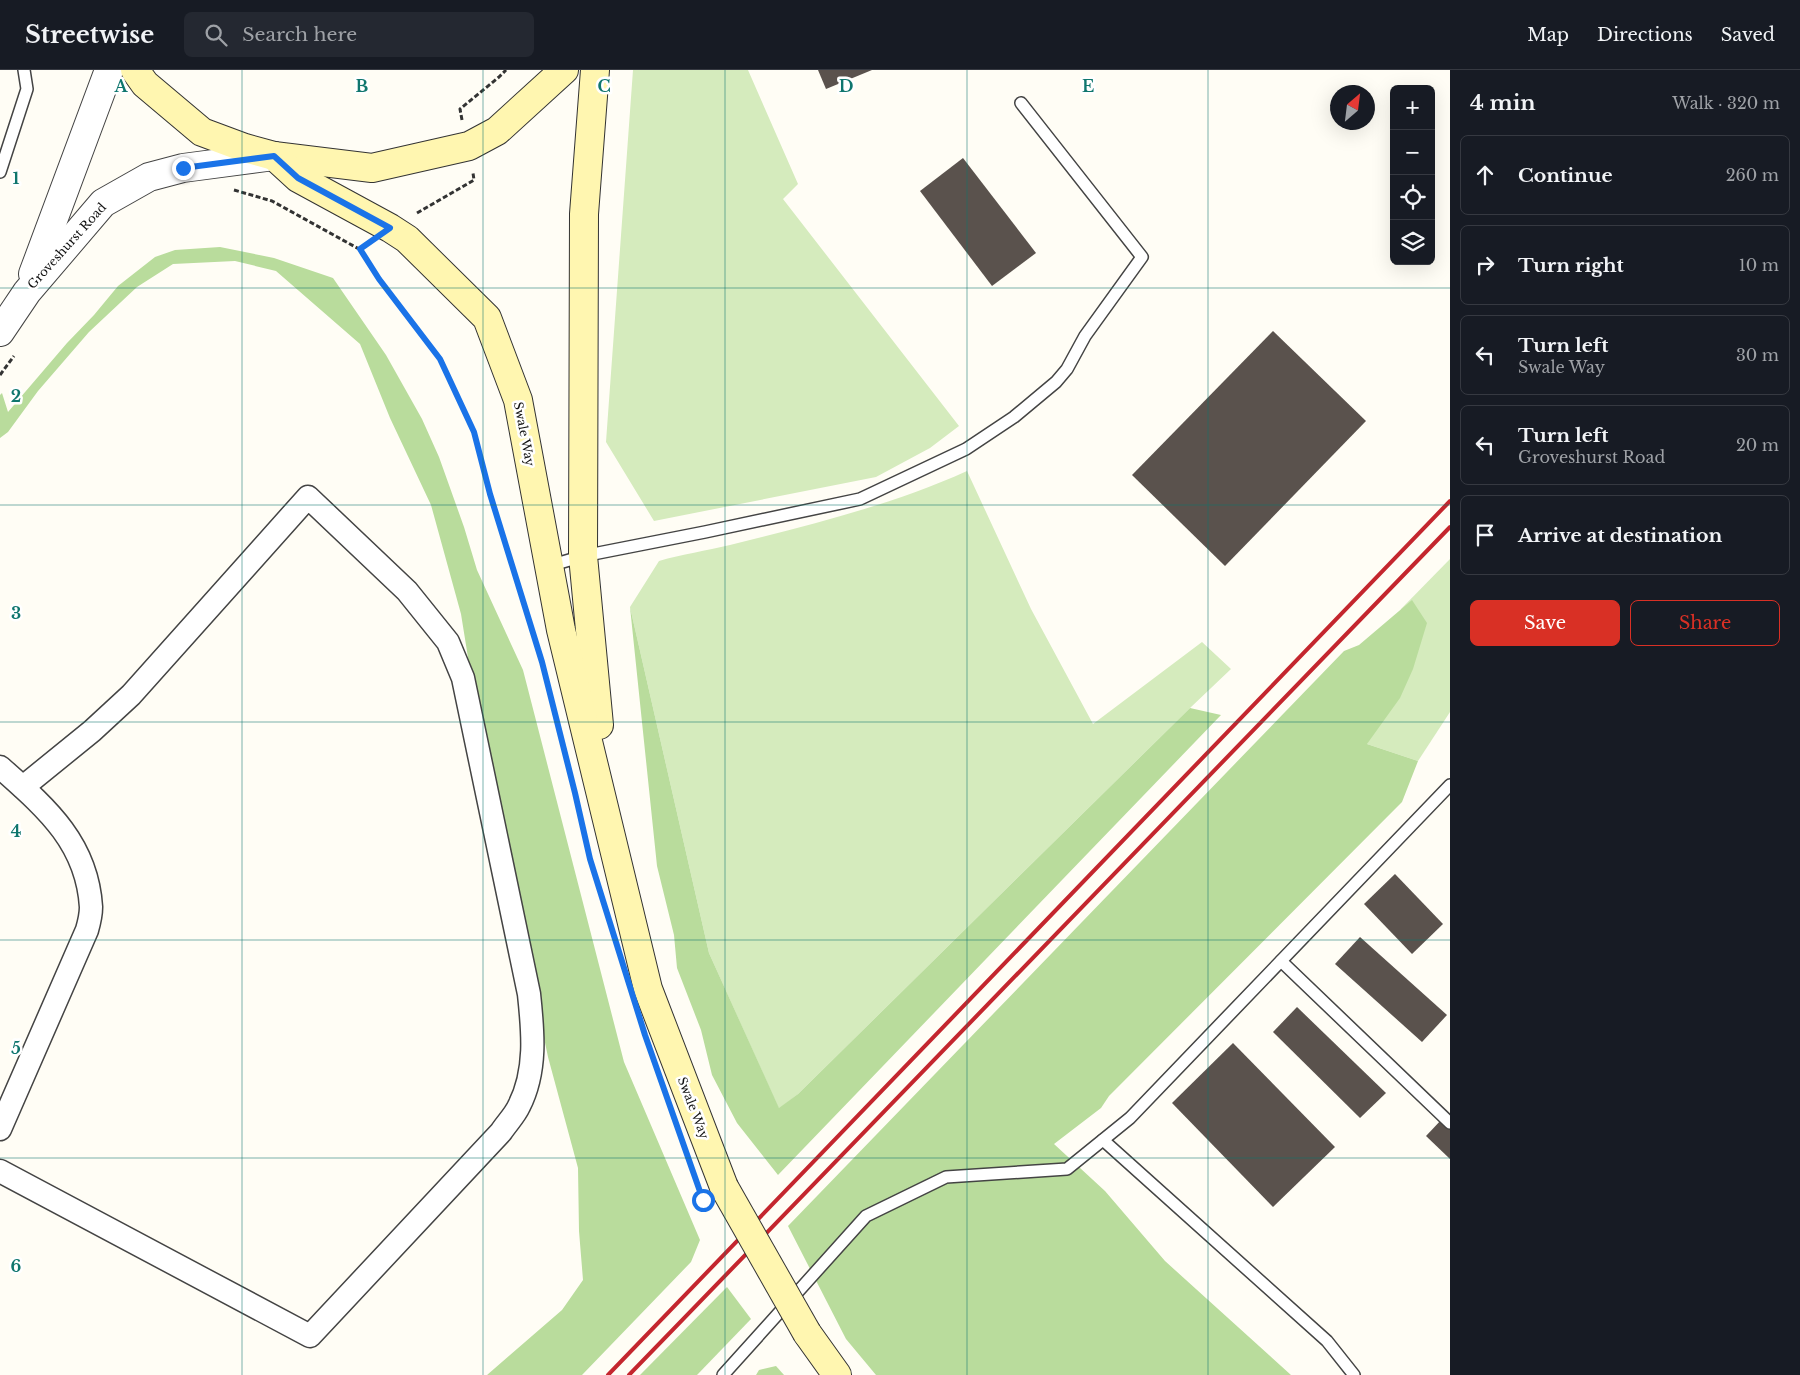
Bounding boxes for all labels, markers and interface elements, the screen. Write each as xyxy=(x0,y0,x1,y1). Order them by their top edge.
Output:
search box xyxy=(184,12,534,57)
text: Streetwise xyxy=(25,20,154,49)
icon: search xyxy=(202,21,230,49)
text: Search here xyxy=(242,23,357,46)
text: Map xyxy=(1527,24,1569,46)
text: Directions xyxy=(1597,24,1693,46)
text: Saved xyxy=(1721,24,1775,46)
text: A xyxy=(114,76,129,96)
text: B xyxy=(356,76,369,96)
text: C xyxy=(597,76,611,96)
text: D xyxy=(839,76,853,96)
text: E xyxy=(1082,76,1094,96)
north arrow xyxy=(1330,85,1375,130)
map controls xyxy=(1390,85,1435,265)
button: + xyxy=(1390,85,1435,130)
text: 4 min xyxy=(1470,90,1536,116)
text: Walk · 320 m xyxy=(1672,93,1780,113)
button: − xyxy=(1390,130,1435,175)
route end xyxy=(172,157,195,180)
icon: ahead xyxy=(1471,161,1499,189)
text: Continue xyxy=(1518,164,1613,187)
text: 260 m xyxy=(1726,165,1779,185)
text: 1 xyxy=(13,168,20,188)
button: locate xyxy=(1390,175,1435,220)
street label: Groveshurst Road xyxy=(24,200,109,292)
button: layers xyxy=(1390,220,1435,265)
icon: right xyxy=(1471,251,1499,279)
text: Turn right xyxy=(1518,254,1624,277)
text: 10 m xyxy=(1739,255,1779,275)
text: Turn left xyxy=(1518,334,1609,357)
icon: left xyxy=(1471,341,1499,369)
text: 30 m xyxy=(1736,345,1779,365)
text: Swale Way xyxy=(1518,357,1605,377)
text: 2 xyxy=(11,386,21,406)
street label: Swale Way xyxy=(511,400,538,468)
text: Turn left xyxy=(1518,424,1609,447)
icon: left xyxy=(1471,431,1499,459)
text: 20 m xyxy=(1736,435,1779,455)
text: Groveshurst Road xyxy=(1518,447,1665,467)
icon: arrive xyxy=(1471,521,1499,549)
text: Arrive at destination xyxy=(1518,524,1722,547)
button: Save xyxy=(1470,600,1620,646)
button: Share xyxy=(1630,600,1780,646)
text: 3 xyxy=(11,603,21,623)
text: 4 xyxy=(11,821,21,841)
text: 5 xyxy=(11,1038,21,1058)
street label: Swale Way xyxy=(675,1075,712,1141)
route start xyxy=(692,1189,715,1212)
text: 6 xyxy=(11,1256,22,1276)

